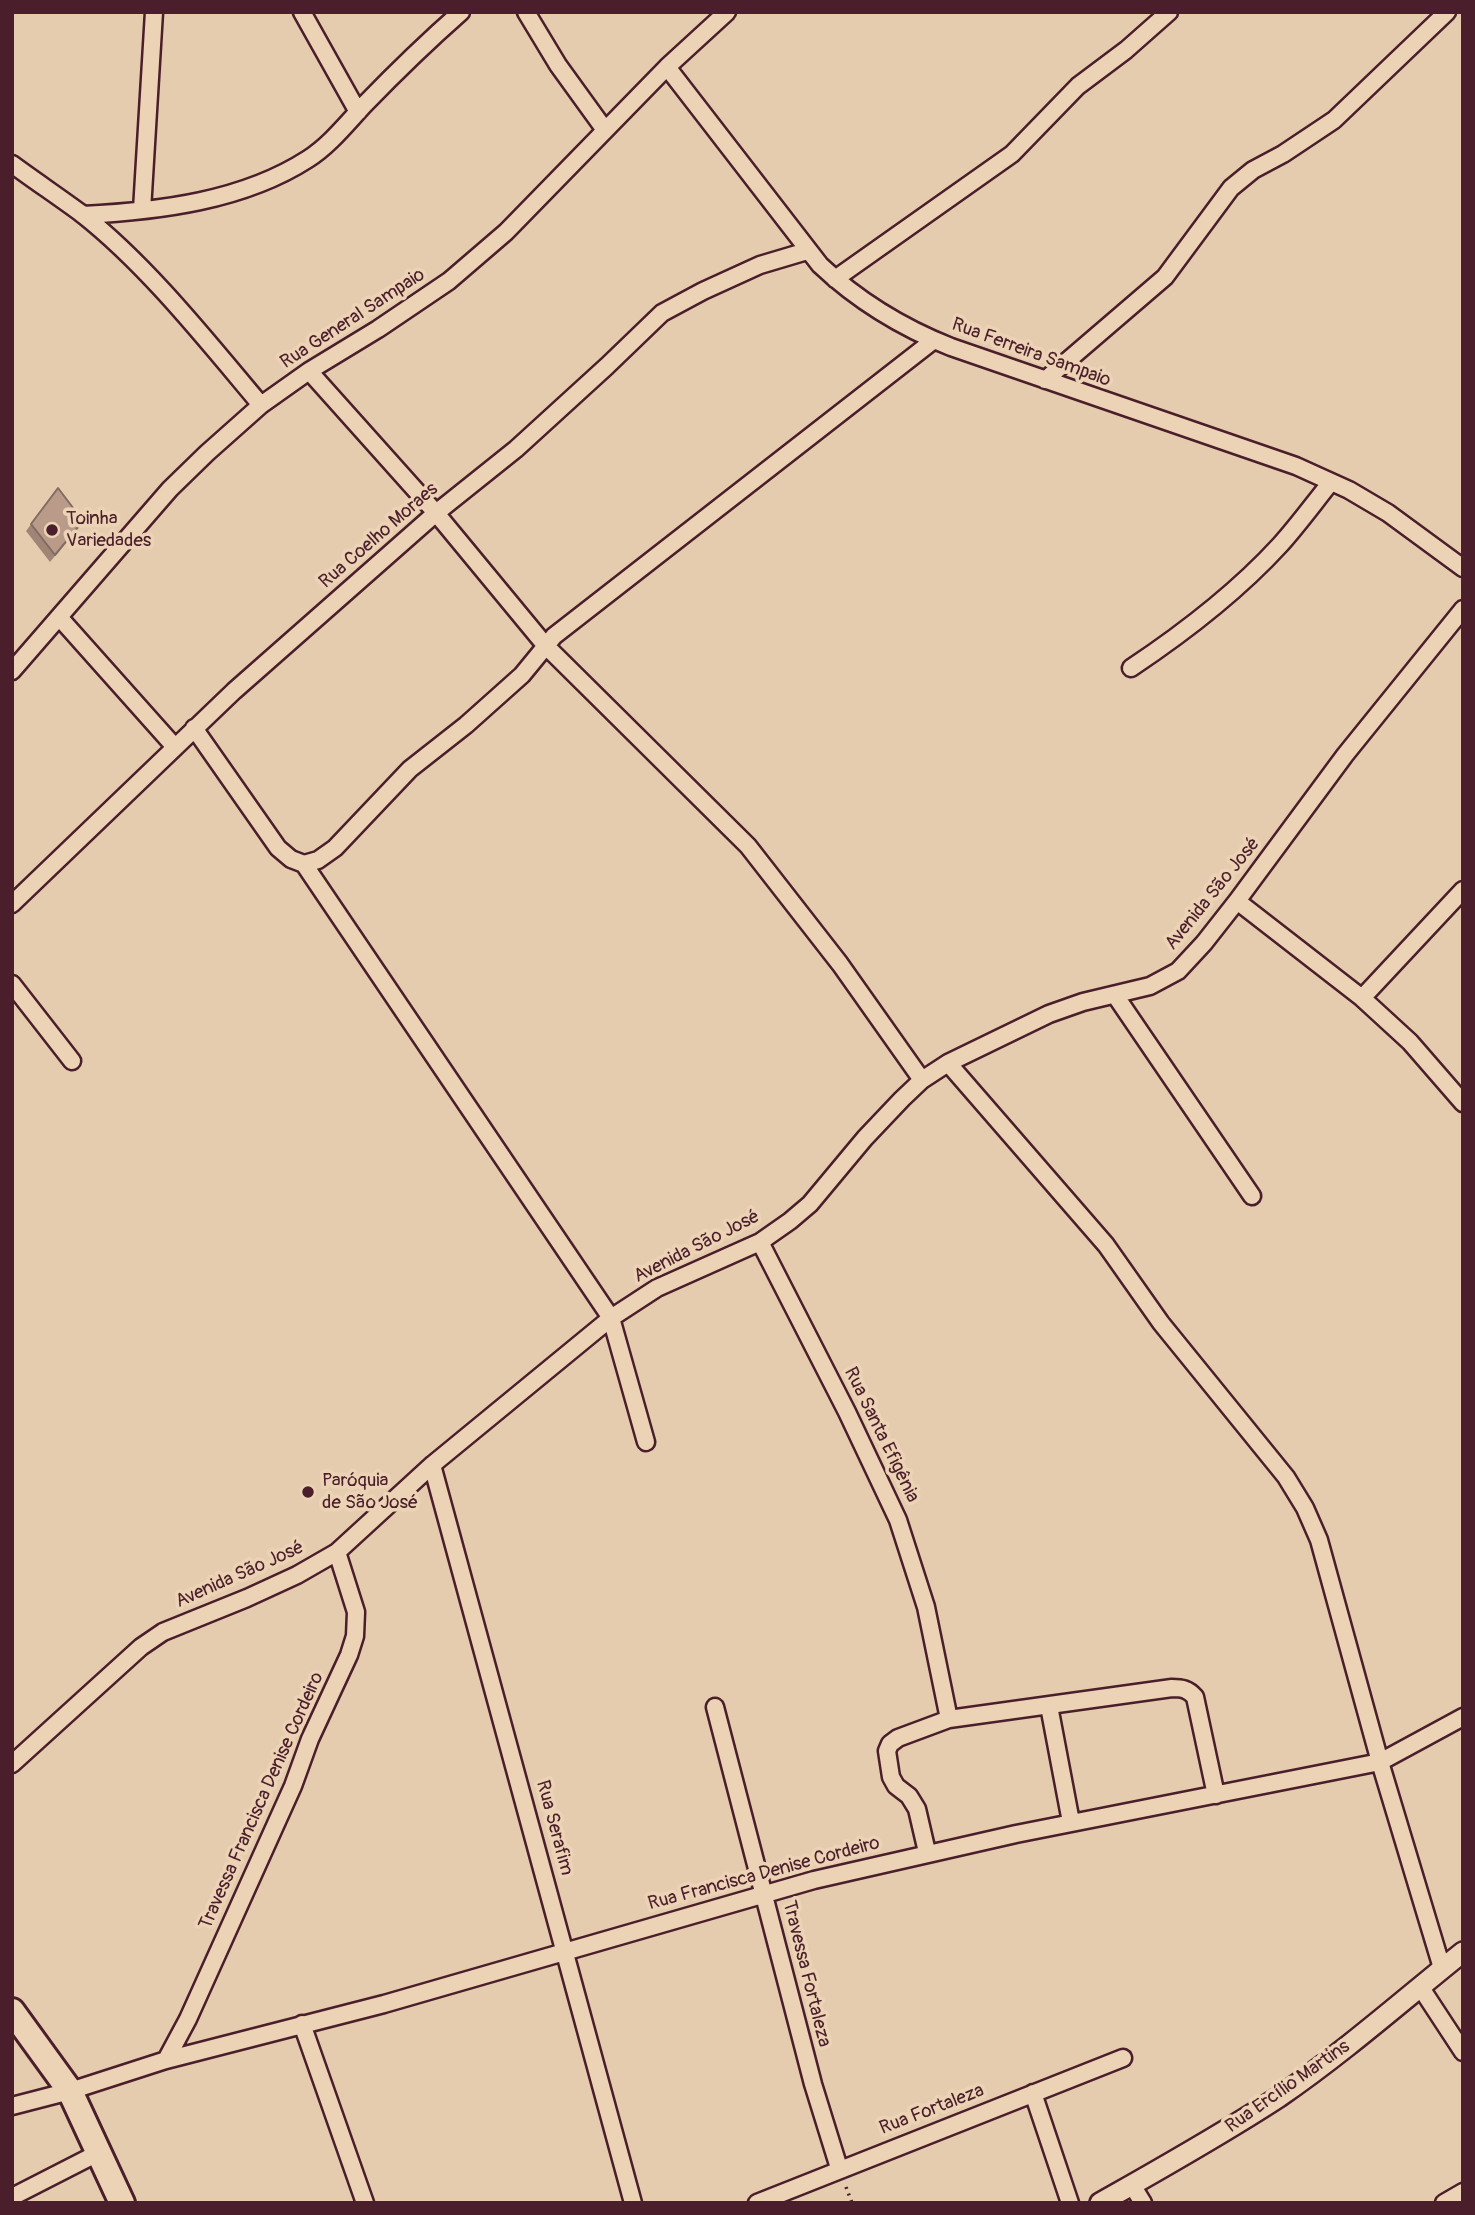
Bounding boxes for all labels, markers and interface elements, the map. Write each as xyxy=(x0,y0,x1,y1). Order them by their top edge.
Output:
street label: Rua General Sampaio xyxy=(276,264,430,374)
street label: Rua Ferreira Sampaio xyxy=(948,314,1114,392)
street label: Rua Coelho Moraes xyxy=(315,478,443,594)
place label: Toinha Variedades xyxy=(66,508,151,552)
marker: Toinha Variedades xyxy=(44,522,60,538)
street label: Avenida São José xyxy=(1161,833,1265,955)
street label: Avenida São José xyxy=(630,1205,764,1289)
street label: Rua Santa Efigênia xyxy=(838,1364,924,1506)
place label: Paróquia de São José xyxy=(322,1470,418,1514)
marker: Paróquia de São José xyxy=(300,1484,316,1500)
street label: Avenida São José xyxy=(172,1536,308,1614)
street label: Travessa Francisca Denise Cordeiro xyxy=(195,1669,329,1933)
street label: Rua Serafim xyxy=(530,1778,578,1878)
street label: Rua Francisca Denise Cordeiro xyxy=(646,1832,882,1916)
street label: Travessa Fortaleza xyxy=(777,1898,835,2050)
street label: Rua Ercílio Martins xyxy=(1222,2036,1354,2138)
street label: Rua Fortaleza xyxy=(877,2080,987,2140)

